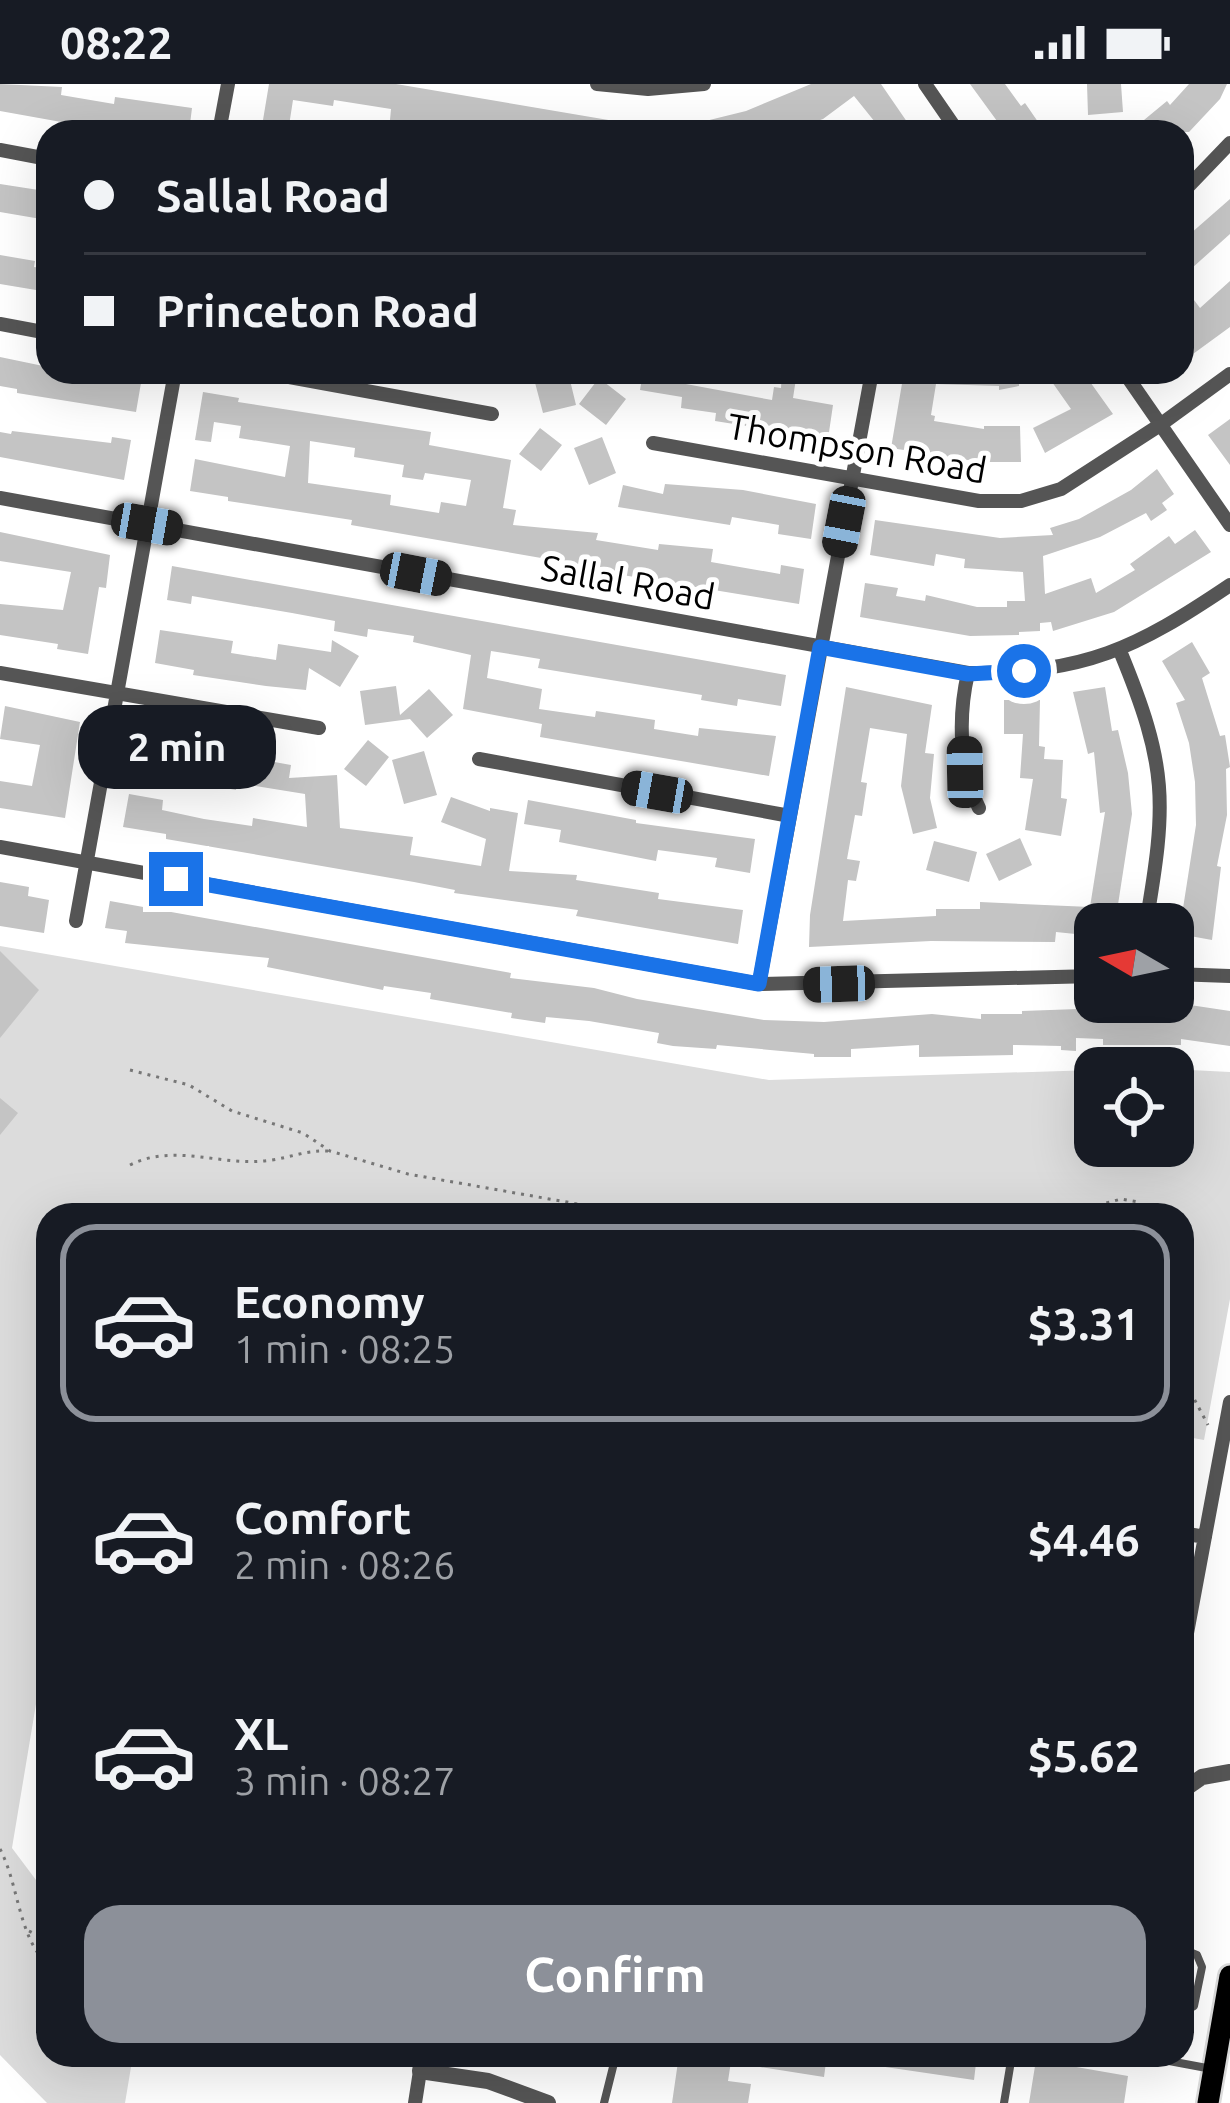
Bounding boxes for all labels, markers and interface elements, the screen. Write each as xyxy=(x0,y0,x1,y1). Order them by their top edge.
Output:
text: 08:22 xyxy=(60,17,173,68)
text: Sallal Road xyxy=(156,170,390,221)
text: Princeton Road xyxy=(156,285,479,336)
street label: Thompson Road xyxy=(724,405,990,490)
car xyxy=(819,483,869,561)
car xyxy=(108,500,186,548)
street label: Sallal Road xyxy=(538,546,718,617)
car xyxy=(377,549,455,599)
route start xyxy=(997,644,1051,698)
callout: 2 min xyxy=(77,705,275,789)
text: 2 min xyxy=(128,725,226,768)
car xyxy=(946,736,984,808)
car xyxy=(618,768,696,816)
route end xyxy=(149,852,203,906)
north arrow xyxy=(1074,903,1194,1023)
map controls xyxy=(1074,903,1194,1167)
car xyxy=(802,965,876,1003)
button: locate xyxy=(1074,1047,1194,1167)
icon: car xyxy=(90,1269,198,1377)
text: Economy xyxy=(234,1276,425,1327)
text: $3.31 xyxy=(1027,1298,1140,1349)
text: 1 min · 08:25 xyxy=(234,1327,455,1370)
icon: car xyxy=(90,1485,198,1593)
text: Comfort xyxy=(234,1492,411,1543)
text: $4.46 xyxy=(1027,1514,1140,1565)
text: 2 min · 08:26 xyxy=(234,1543,455,1586)
icon: car xyxy=(90,1701,198,1809)
text: XL xyxy=(234,1708,288,1759)
text: $5.62 xyxy=(1027,1730,1140,1781)
text: 3 min · 08:27 xyxy=(234,1759,455,1802)
button: Confirm xyxy=(84,1905,1146,2043)

